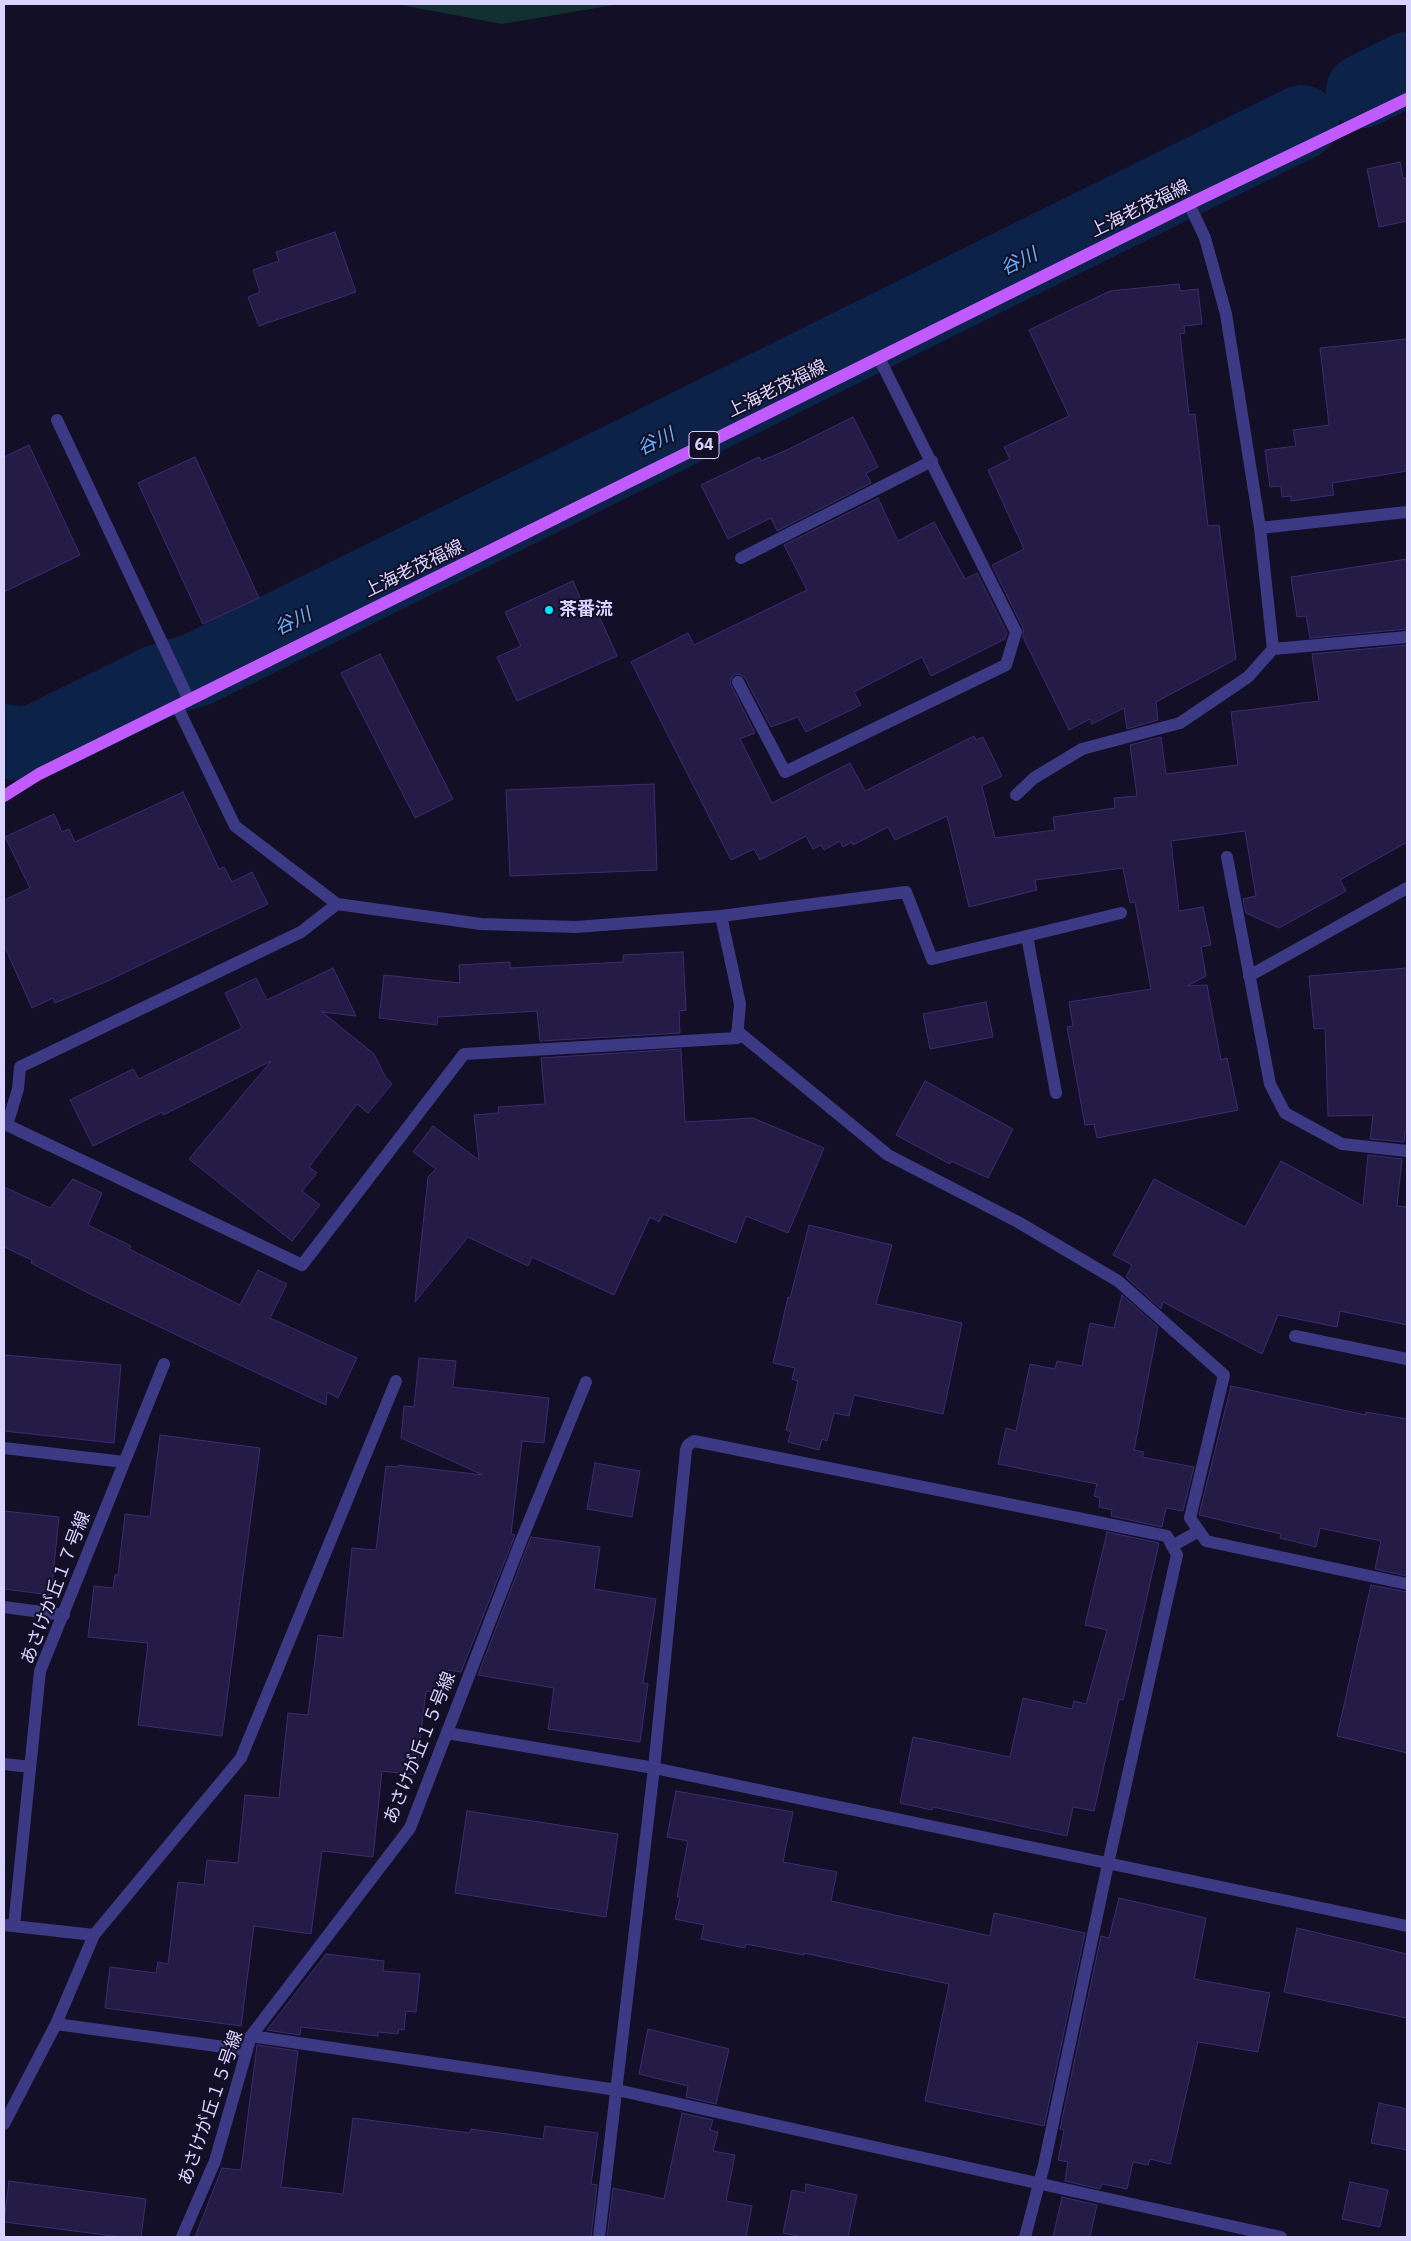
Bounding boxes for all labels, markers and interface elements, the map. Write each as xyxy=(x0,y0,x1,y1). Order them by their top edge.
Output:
street label: 上海老茂福線 xyxy=(1087,176,1193,242)
water label: 谷川 xyxy=(997,243,1041,281)
street label: 上海老茂福線 xyxy=(724,356,830,422)
water label: 谷川 xyxy=(634,423,678,461)
road number: 64 xyxy=(689,432,719,458)
street label: 上海老茂福線 xyxy=(361,536,467,602)
place label: 茶番流 xyxy=(559,599,613,621)
water label: 谷川 xyxy=(271,603,315,641)
marker: 茶番流 xyxy=(543,604,555,616)
street label: あさけが丘１７号線 xyxy=(17,1509,95,1667)
street label: あさけが丘１５号線 xyxy=(380,1669,460,1827)
street label: あさけが丘１５号線 xyxy=(174,2028,248,2188)

